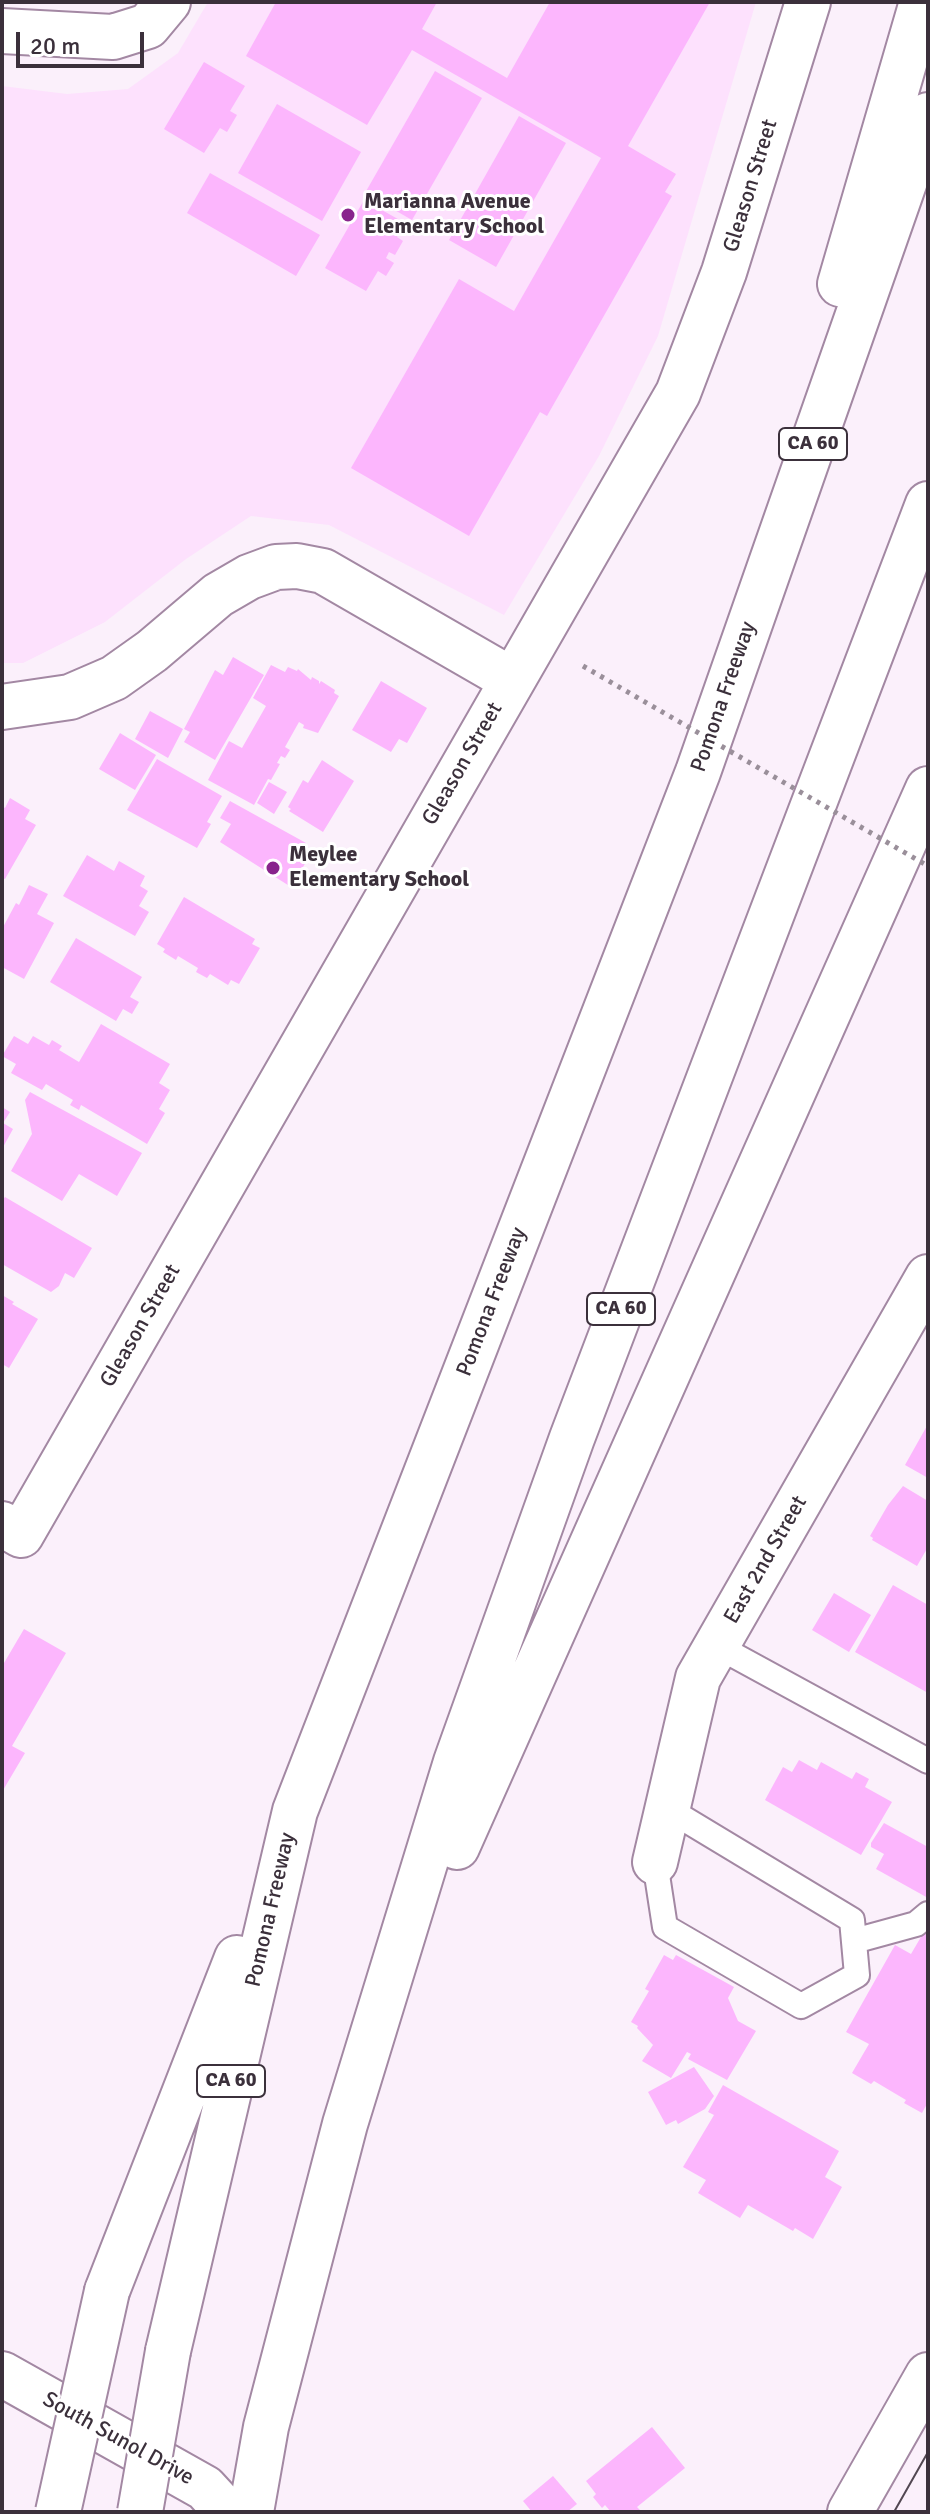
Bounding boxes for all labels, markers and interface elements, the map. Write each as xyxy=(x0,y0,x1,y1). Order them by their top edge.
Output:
scale bar xyxy=(20,16,148,66)
text: 20 m xyxy=(30,31,80,61)
street label: Gleason Street xyxy=(718,116,784,256)
place label: Marianna Avenue Elementary School xyxy=(364,189,544,240)
marker: Marianna Avenue Elementary School xyxy=(339,206,357,224)
road number: CA 60 xyxy=(779,428,847,460)
street label: Pomona Freeway xyxy=(686,618,762,776)
street label: Gleason Street xyxy=(417,698,509,830)
place label: Meylee Elementary School xyxy=(289,842,469,894)
marker: Meylee Elementary School xyxy=(264,859,282,877)
street label: Pomona Freeway xyxy=(451,1224,533,1380)
street label: Gleason Street xyxy=(95,1260,187,1392)
road number: CA 60 xyxy=(587,1293,655,1325)
street label: East 2nd Street xyxy=(719,1491,813,1629)
street label: Pomona Freeway xyxy=(240,1830,302,1990)
road number: CA 60 xyxy=(197,2065,265,2097)
street label: South Sunol Drive xyxy=(38,2387,198,2491)

